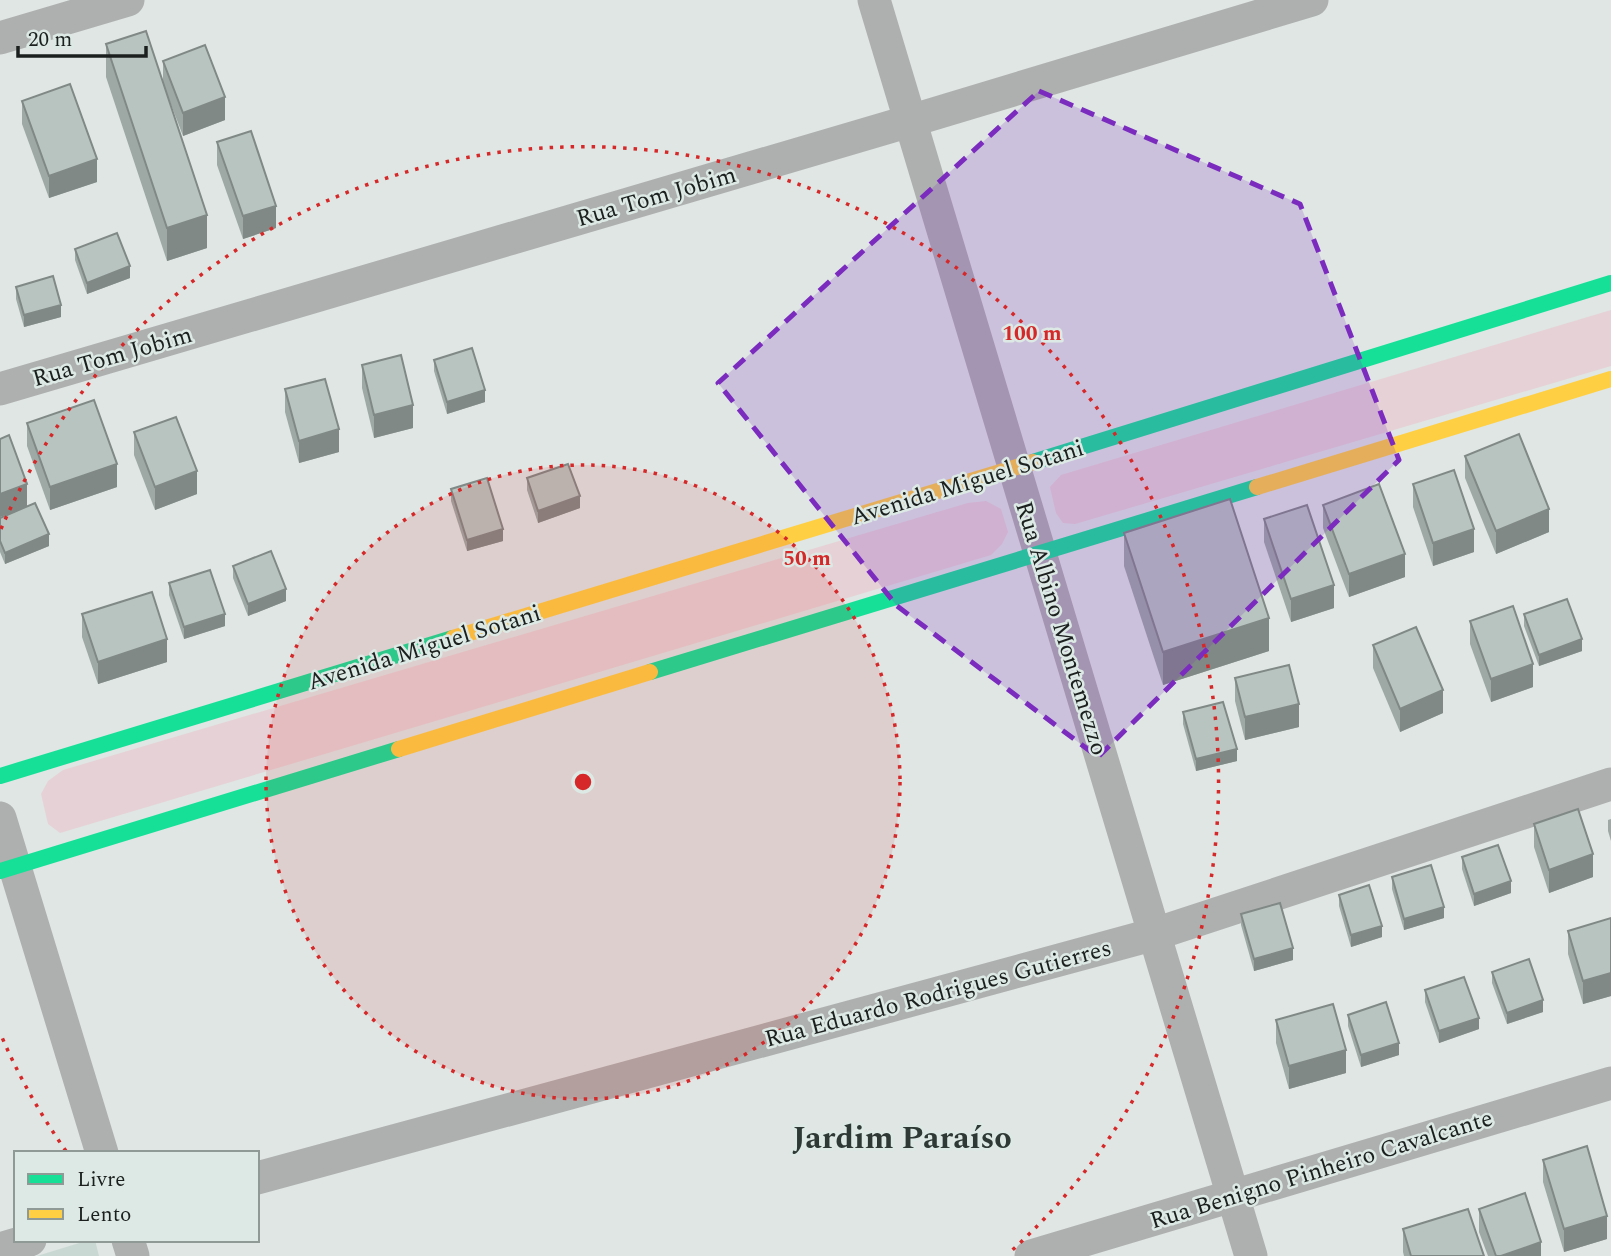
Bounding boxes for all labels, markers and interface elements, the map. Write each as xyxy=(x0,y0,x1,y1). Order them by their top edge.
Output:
scale bar xyxy=(18,14,145,58)
text: 20 m xyxy=(28,24,72,56)
street label: Rua Tom Jobim xyxy=(572,157,741,237)
street label: Rua Tom Jobim xyxy=(28,317,197,397)
text: 100 m xyxy=(1002,318,1062,350)
street label: Avenida Miguel Sotani xyxy=(846,430,1088,536)
street label: Rua Albino Montemezzo xyxy=(1005,497,1117,760)
text: 50 m xyxy=(783,543,831,575)
street label: Avenida Miguel Sotani xyxy=(303,595,545,701)
centre of rings xyxy=(571,770,595,794)
street label: Rua Eduardo Rodrigues Gutierres xyxy=(761,930,1116,1058)
street label: Rua Benigno Pinheiro Cavalcante xyxy=(1145,1101,1497,1239)
district label: Jardim Paraíso xyxy=(792,1114,1012,1163)
legend xyxy=(14,1151,259,1242)
text: Livre xyxy=(77,1164,125,1196)
text: Lento xyxy=(77,1199,131,1231)

